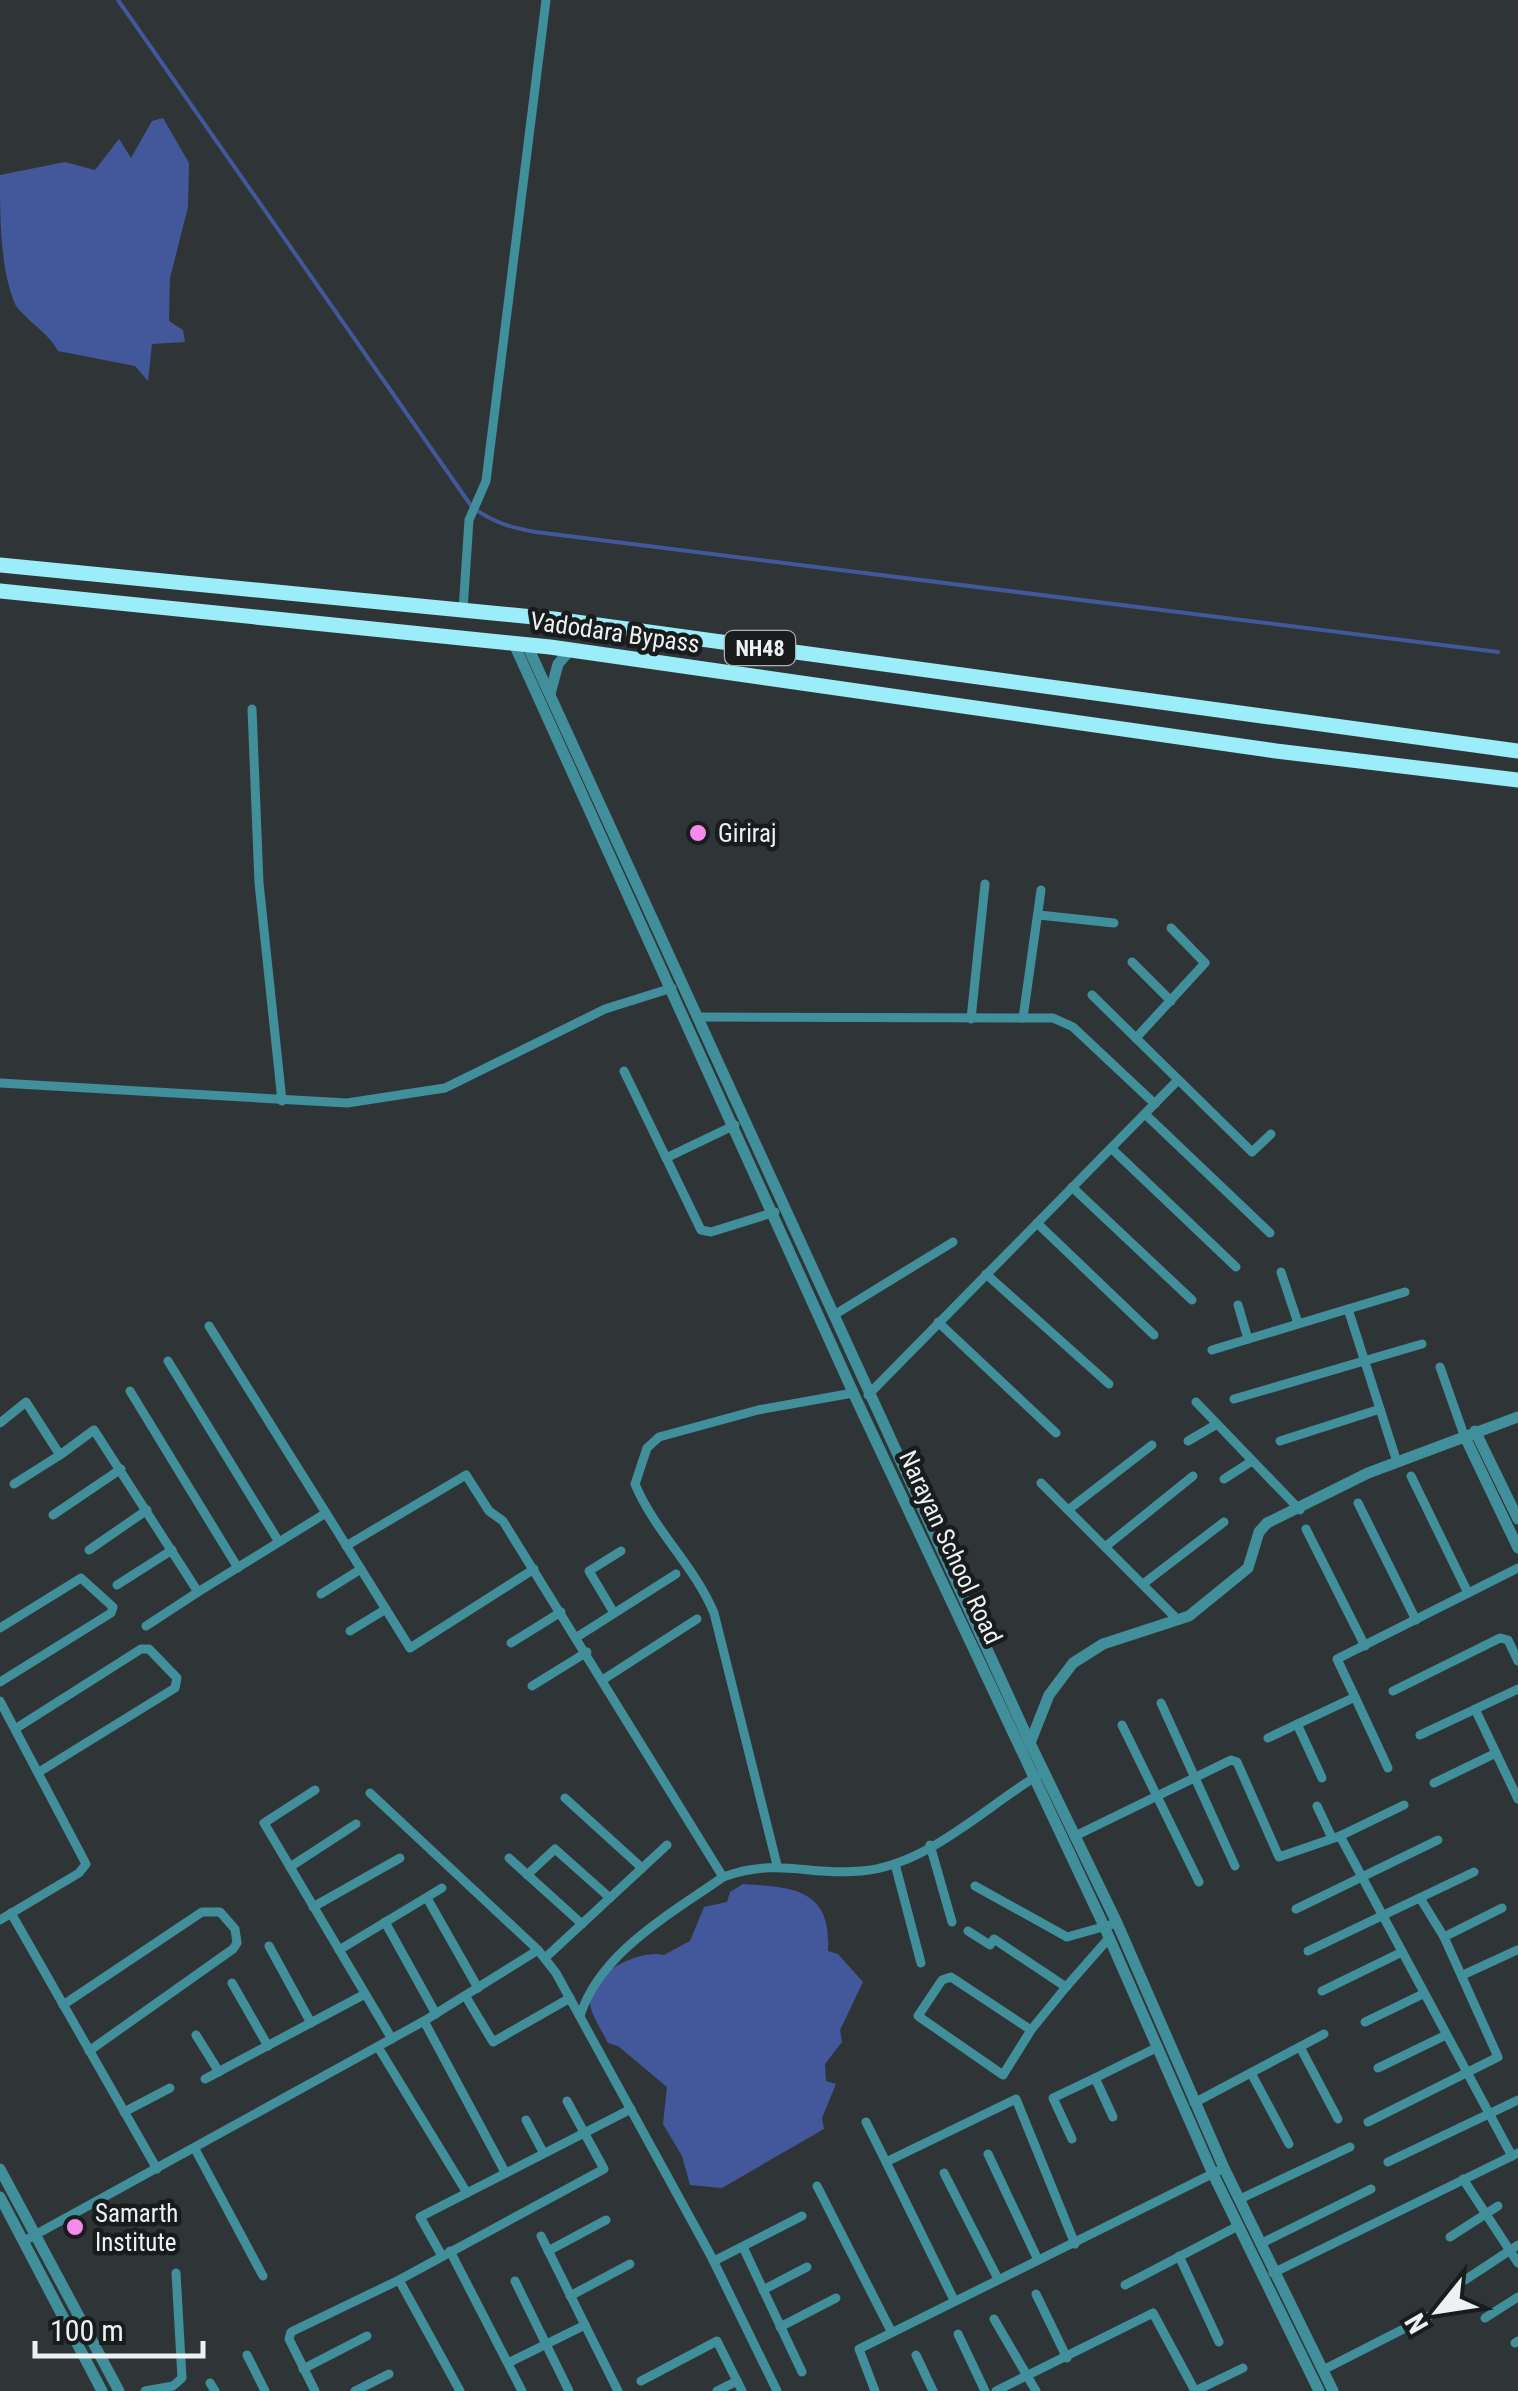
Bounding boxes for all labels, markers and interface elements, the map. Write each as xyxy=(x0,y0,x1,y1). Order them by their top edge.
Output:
street label: Vadodara Bypass xyxy=(528,606,702,659)
road number: NH48 xyxy=(725,631,795,665)
place label: Giriraj xyxy=(718,819,777,848)
marker: Giriraj xyxy=(687,822,709,844)
street label: Narayan School Road xyxy=(893,1446,1008,1648)
place label: Samarth Institute xyxy=(95,2199,178,2257)
marker: Samarth Institute xyxy=(64,2216,86,2238)
north arrow xyxy=(1388,2261,1488,2361)
scale bar xyxy=(35,2296,202,2358)
text: N xyxy=(1398,2308,1435,2339)
text: 100 m xyxy=(50,2313,124,2348)

